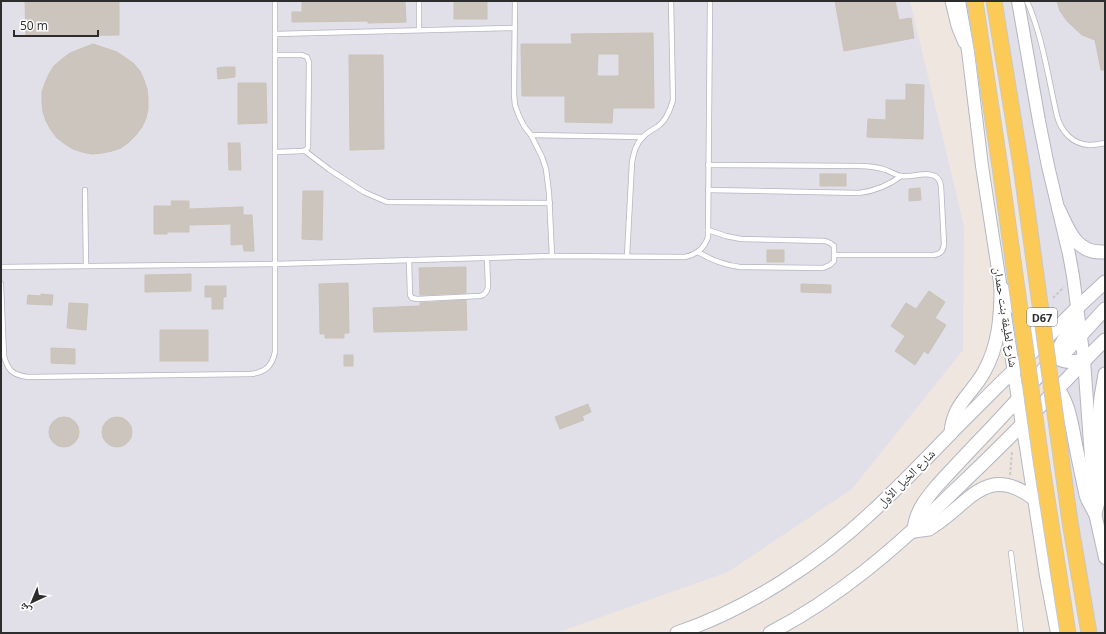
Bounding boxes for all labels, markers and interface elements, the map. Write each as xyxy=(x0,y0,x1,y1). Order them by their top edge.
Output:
scale bar xyxy=(14,12,98,38)
text: 50 m xyxy=(20,17,48,34)
street label: شارع لطيفة بنت حمدان xyxy=(990,266,1022,369)
road number: D67 xyxy=(1027,308,1057,326)
street label: شارع الخيل الأول xyxy=(873,445,939,511)
north arrow xyxy=(12,582,52,622)
text: ش xyxy=(15,599,35,619)

